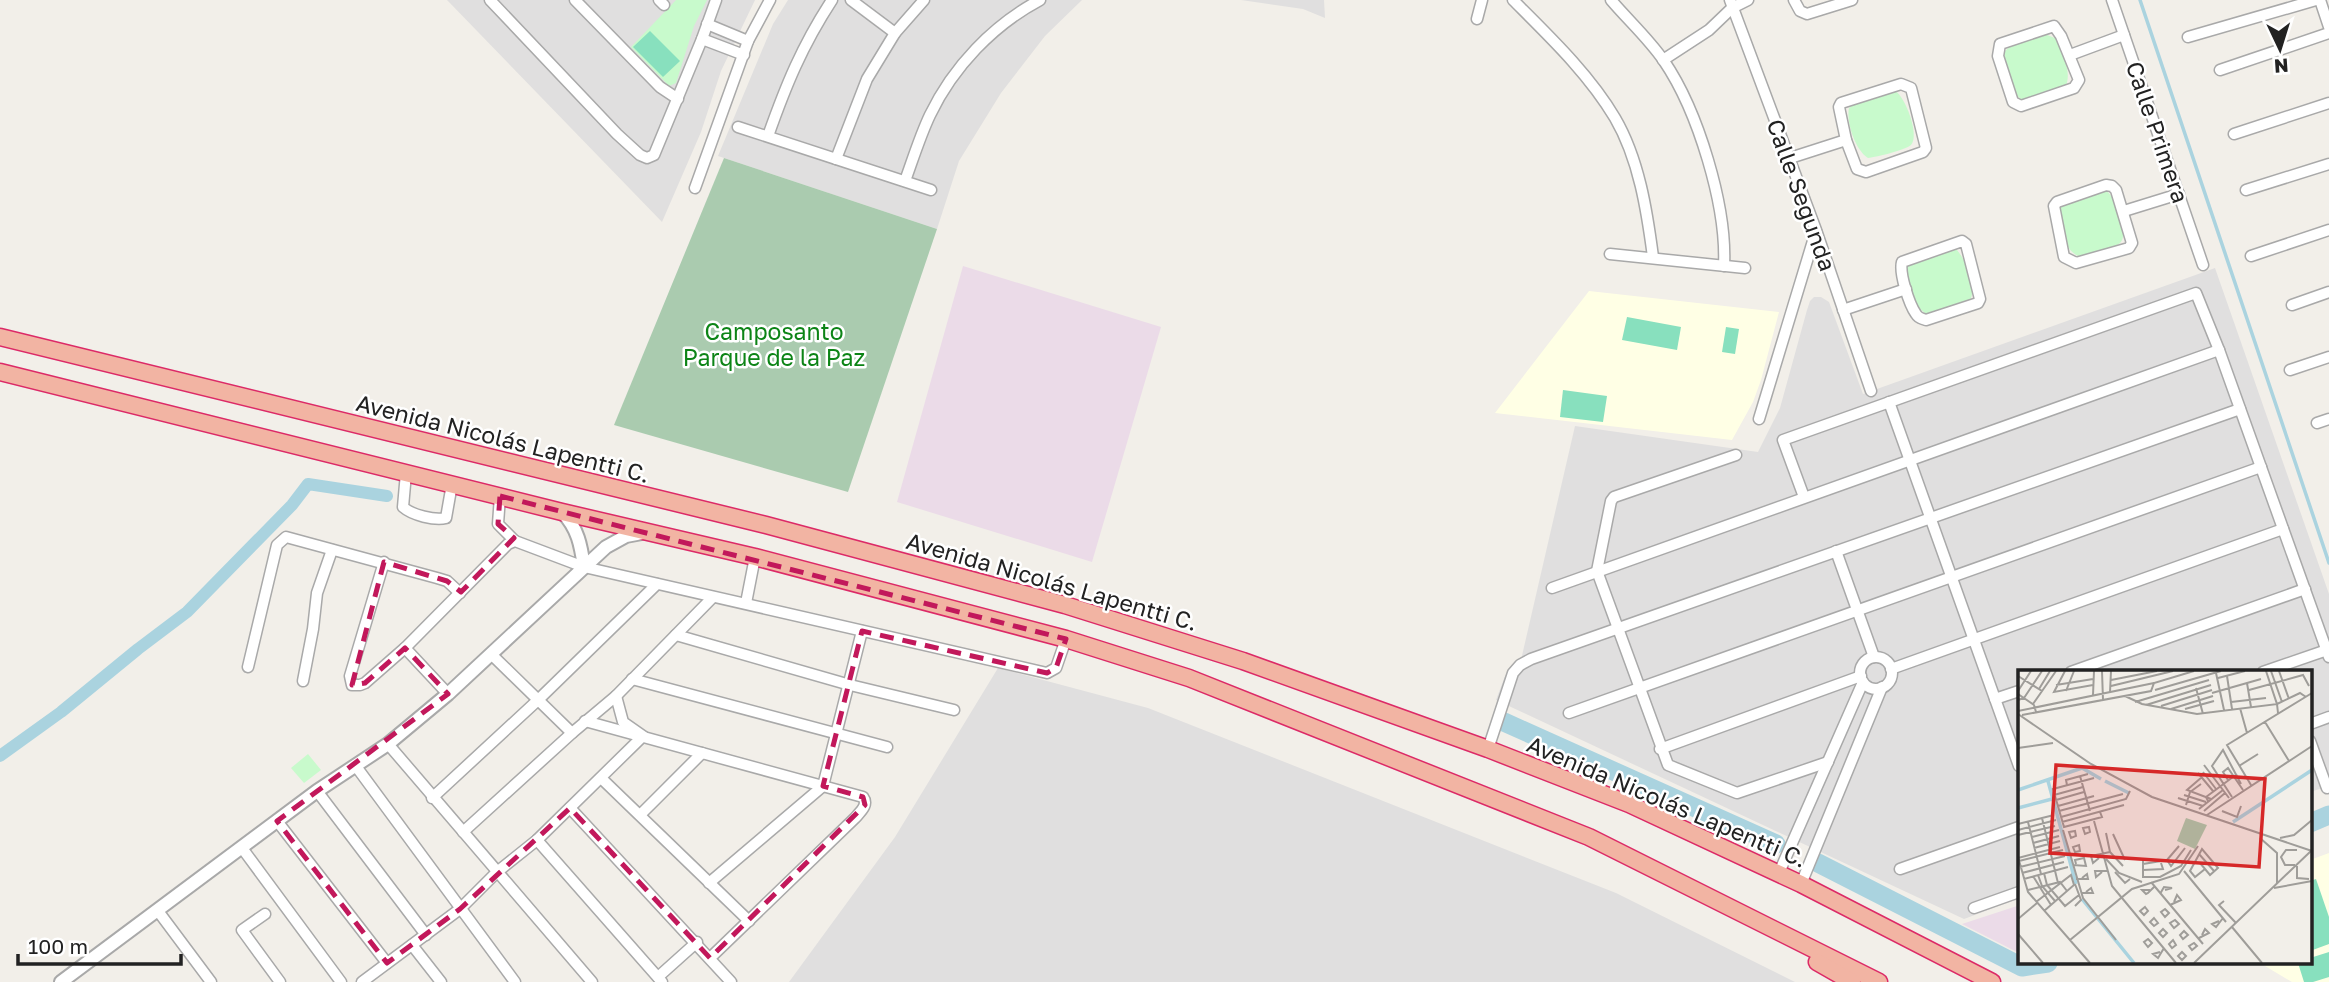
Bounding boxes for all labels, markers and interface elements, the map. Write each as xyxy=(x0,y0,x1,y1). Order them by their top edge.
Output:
north arrow xyxy=(2245,14,2315,84)
text: N xyxy=(2273,54,2289,78)
street label: Calle Primera xyxy=(2121,58,2195,206)
street label: Calle Segunda xyxy=(1762,115,1842,275)
park label: Camposanto Parque de la Paz xyxy=(683,317,865,371)
street label: Avenida Nicolás Lapentti C. xyxy=(354,388,652,488)
street label: Avenida Nicolás Lapentti C. xyxy=(903,526,1201,636)
inset map xyxy=(2018,670,2312,964)
street label: Avenida Nicolás Lapentti C. xyxy=(1523,729,1811,873)
scale bar xyxy=(18,922,180,966)
text: 100 m xyxy=(28,933,88,959)

